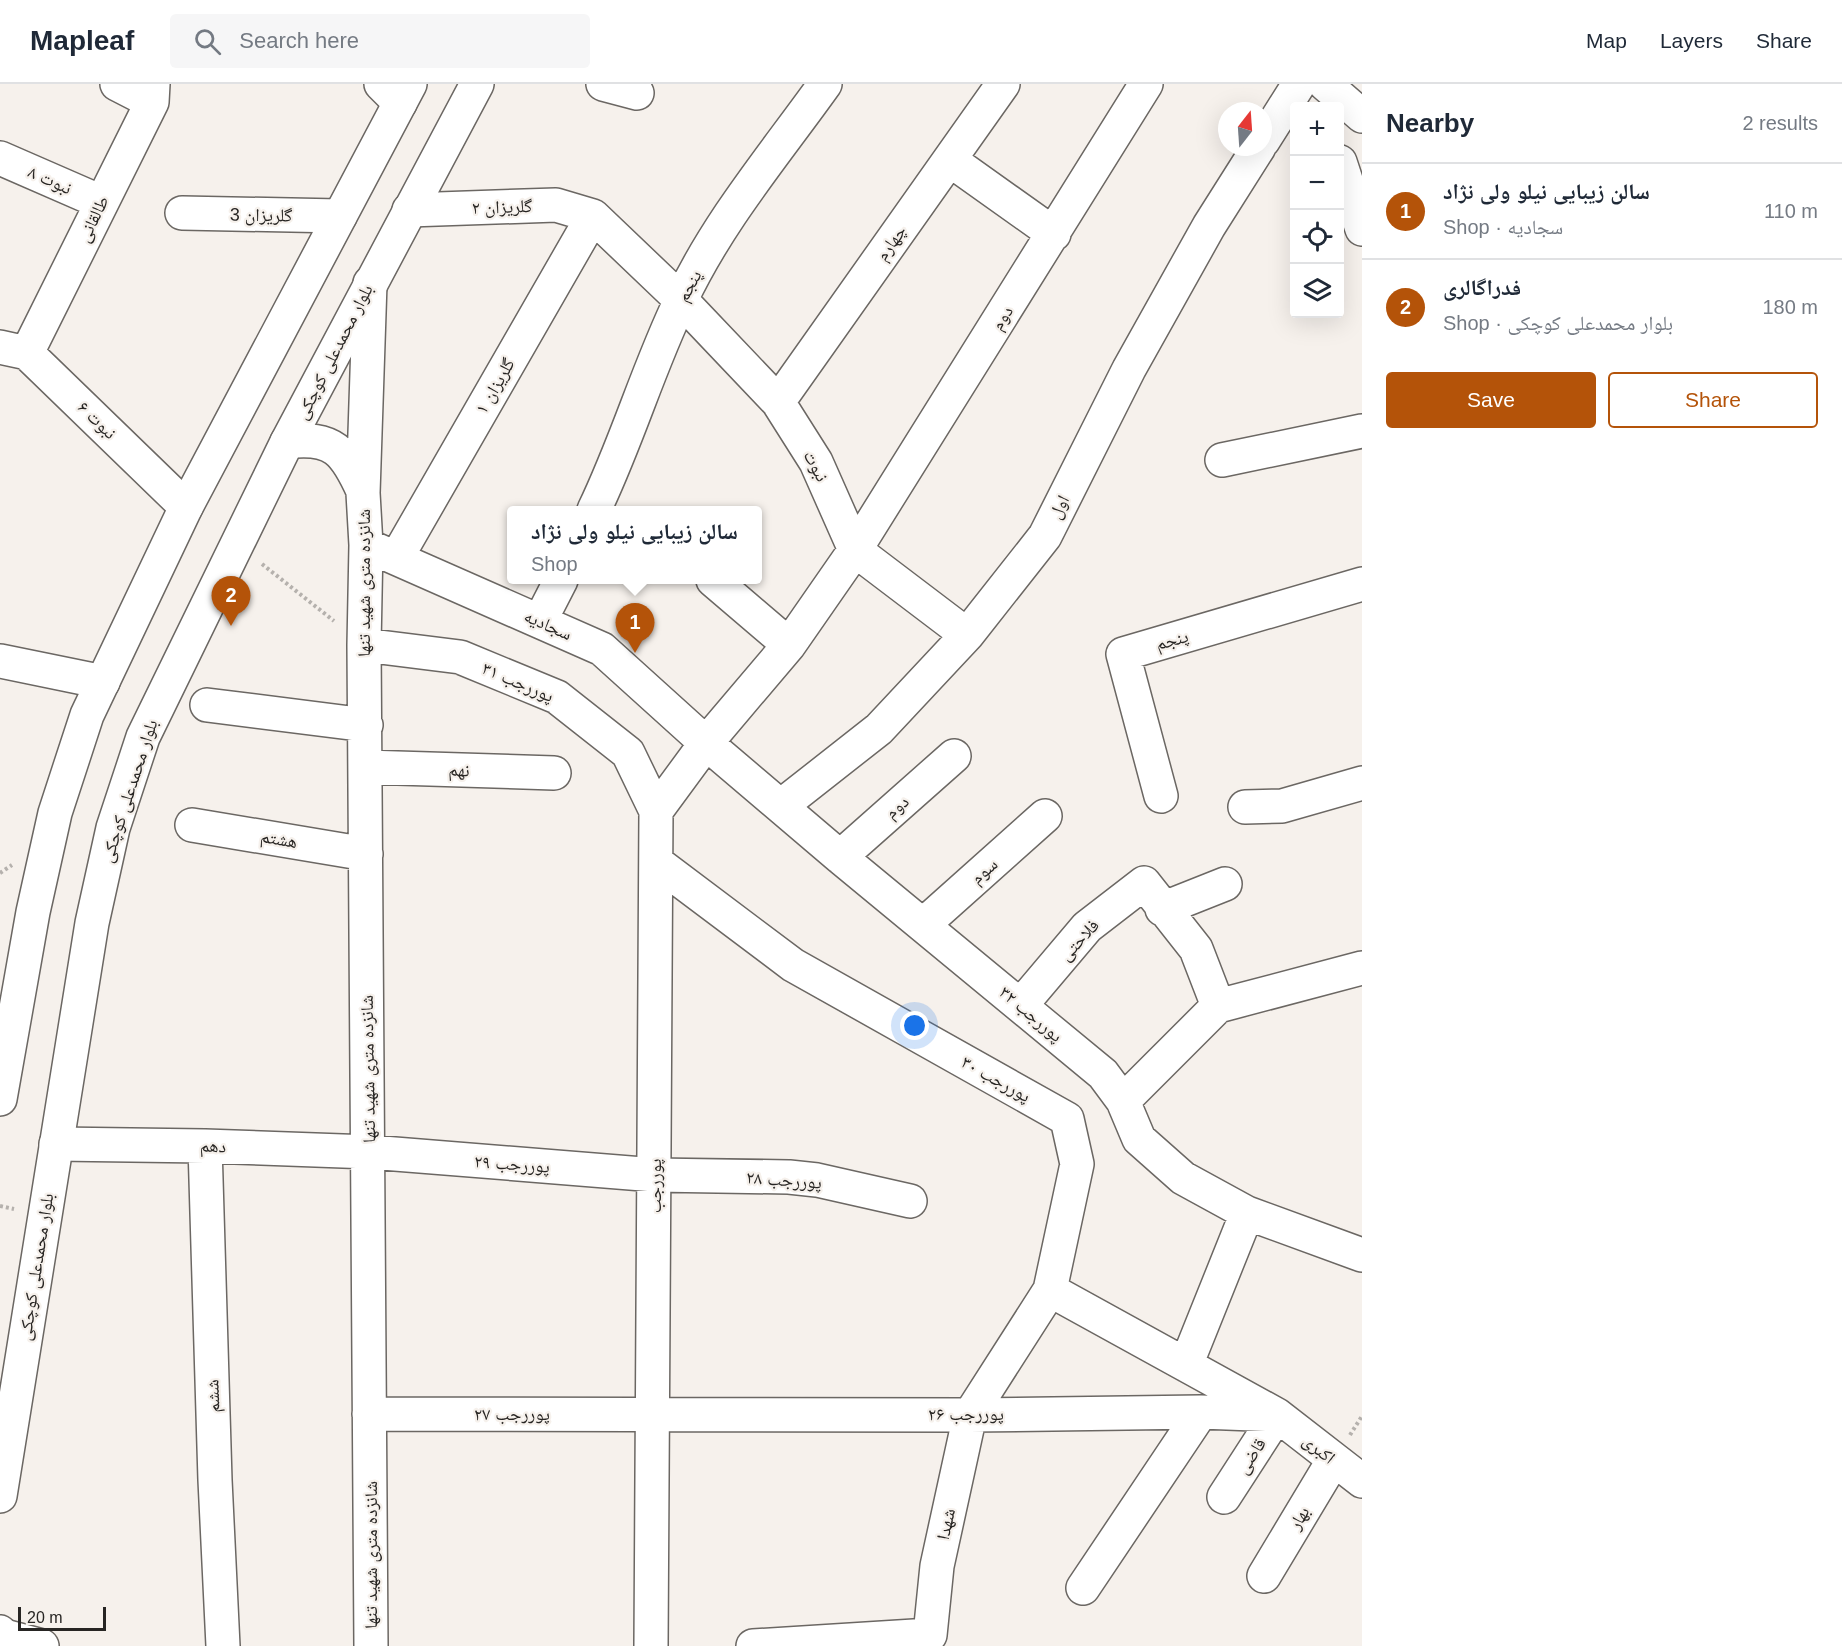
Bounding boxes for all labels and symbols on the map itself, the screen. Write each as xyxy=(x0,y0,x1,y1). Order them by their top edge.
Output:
north arrow xyxy=(1218,102,1272,156)
street label: نبوت ۸ xyxy=(25,162,75,199)
street label: طالقانی xyxy=(73,193,114,246)
street label: گلریزان ۲ xyxy=(471,196,533,219)
street label: گلریزان 3 xyxy=(230,204,293,227)
street label: چهارم xyxy=(872,221,912,266)
street label: پنجم xyxy=(672,267,707,306)
street label: بلوار محمدعلی کوچکی xyxy=(291,281,378,423)
street label: دوم xyxy=(987,302,1019,335)
street label: گلریزان ۱ xyxy=(471,354,520,418)
street label: نبوت ۶ xyxy=(73,397,120,443)
street label: نبوت xyxy=(799,447,832,485)
street label: اول xyxy=(1045,492,1074,522)
street label: شانزده متری شهید تنها xyxy=(354,509,375,657)
pin: 2 xyxy=(212,576,250,626)
pin: 1 xyxy=(616,604,654,653)
street label: سجادیه xyxy=(521,606,575,645)
street label: پنجم xyxy=(1153,626,1191,656)
street label: پوررجب ۳۱ xyxy=(479,658,557,707)
street label: بلوار محمدعلی کوچکی xyxy=(96,717,163,865)
street label: نهم xyxy=(448,760,470,782)
street label: دوم xyxy=(881,791,914,824)
street label: هشتم xyxy=(259,826,299,854)
street label: سوم xyxy=(967,854,1003,890)
street label: فلاحتی xyxy=(1055,915,1104,965)
street label: پوررجب ۳۲ xyxy=(995,982,1066,1047)
street label: شانزده متری شهید تنها xyxy=(357,995,380,1143)
your location xyxy=(900,1011,929,1040)
street label: پوررجب ۳۰ xyxy=(957,1052,1034,1107)
street label: دهم xyxy=(200,1136,226,1158)
street label: پوررجب ۲۹ xyxy=(473,1151,551,1178)
street label: پوررجب xyxy=(645,1159,666,1213)
street label: پوررجب ۲۸ xyxy=(745,1167,823,1194)
street label: بلوار محمدعلی کوچکی xyxy=(14,1192,59,1342)
street label: ششم xyxy=(202,1379,226,1413)
street label: پوررجب ۲۷ xyxy=(474,1404,550,1425)
street label: پوررجب ۲۶ xyxy=(928,1404,1004,1425)
street label: اکبری xyxy=(1298,1430,1339,1469)
street label: قاضی xyxy=(1232,1434,1271,1478)
street label: شانزده متری شهید تنها xyxy=(361,1481,382,1629)
street label: بهار xyxy=(1284,1503,1314,1534)
street label: شهدا xyxy=(933,1506,959,1542)
scale bar xyxy=(18,1604,106,1632)

